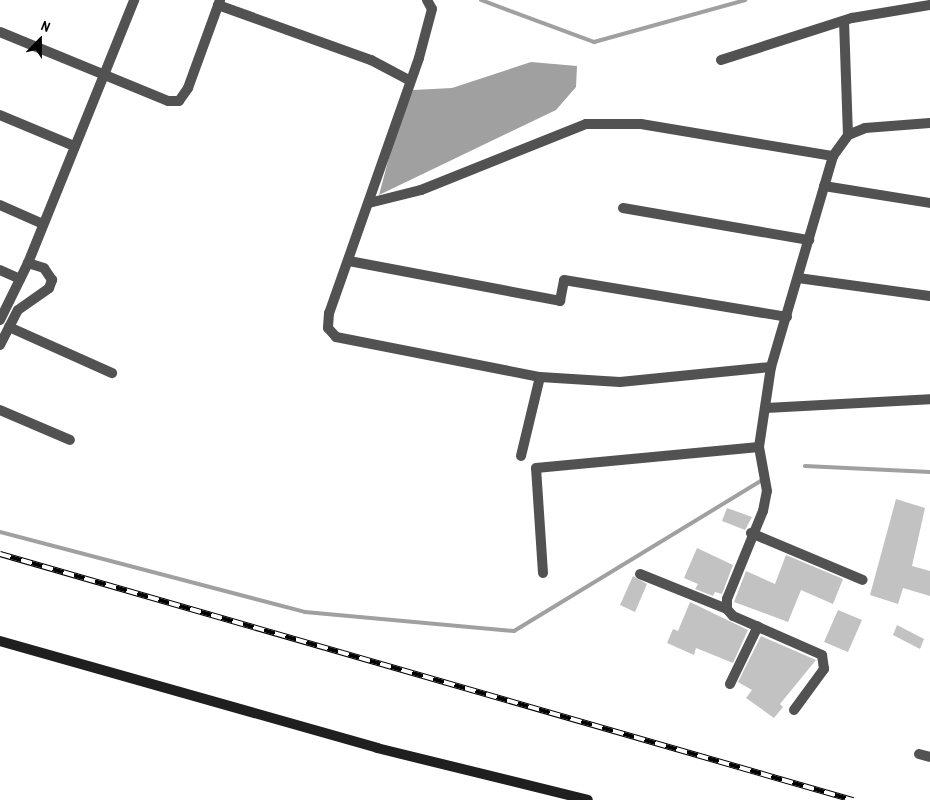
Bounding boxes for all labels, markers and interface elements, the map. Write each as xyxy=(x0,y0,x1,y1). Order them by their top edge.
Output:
north arrow xyxy=(15,15,65,65)
text: N xyxy=(38,16,53,36)

